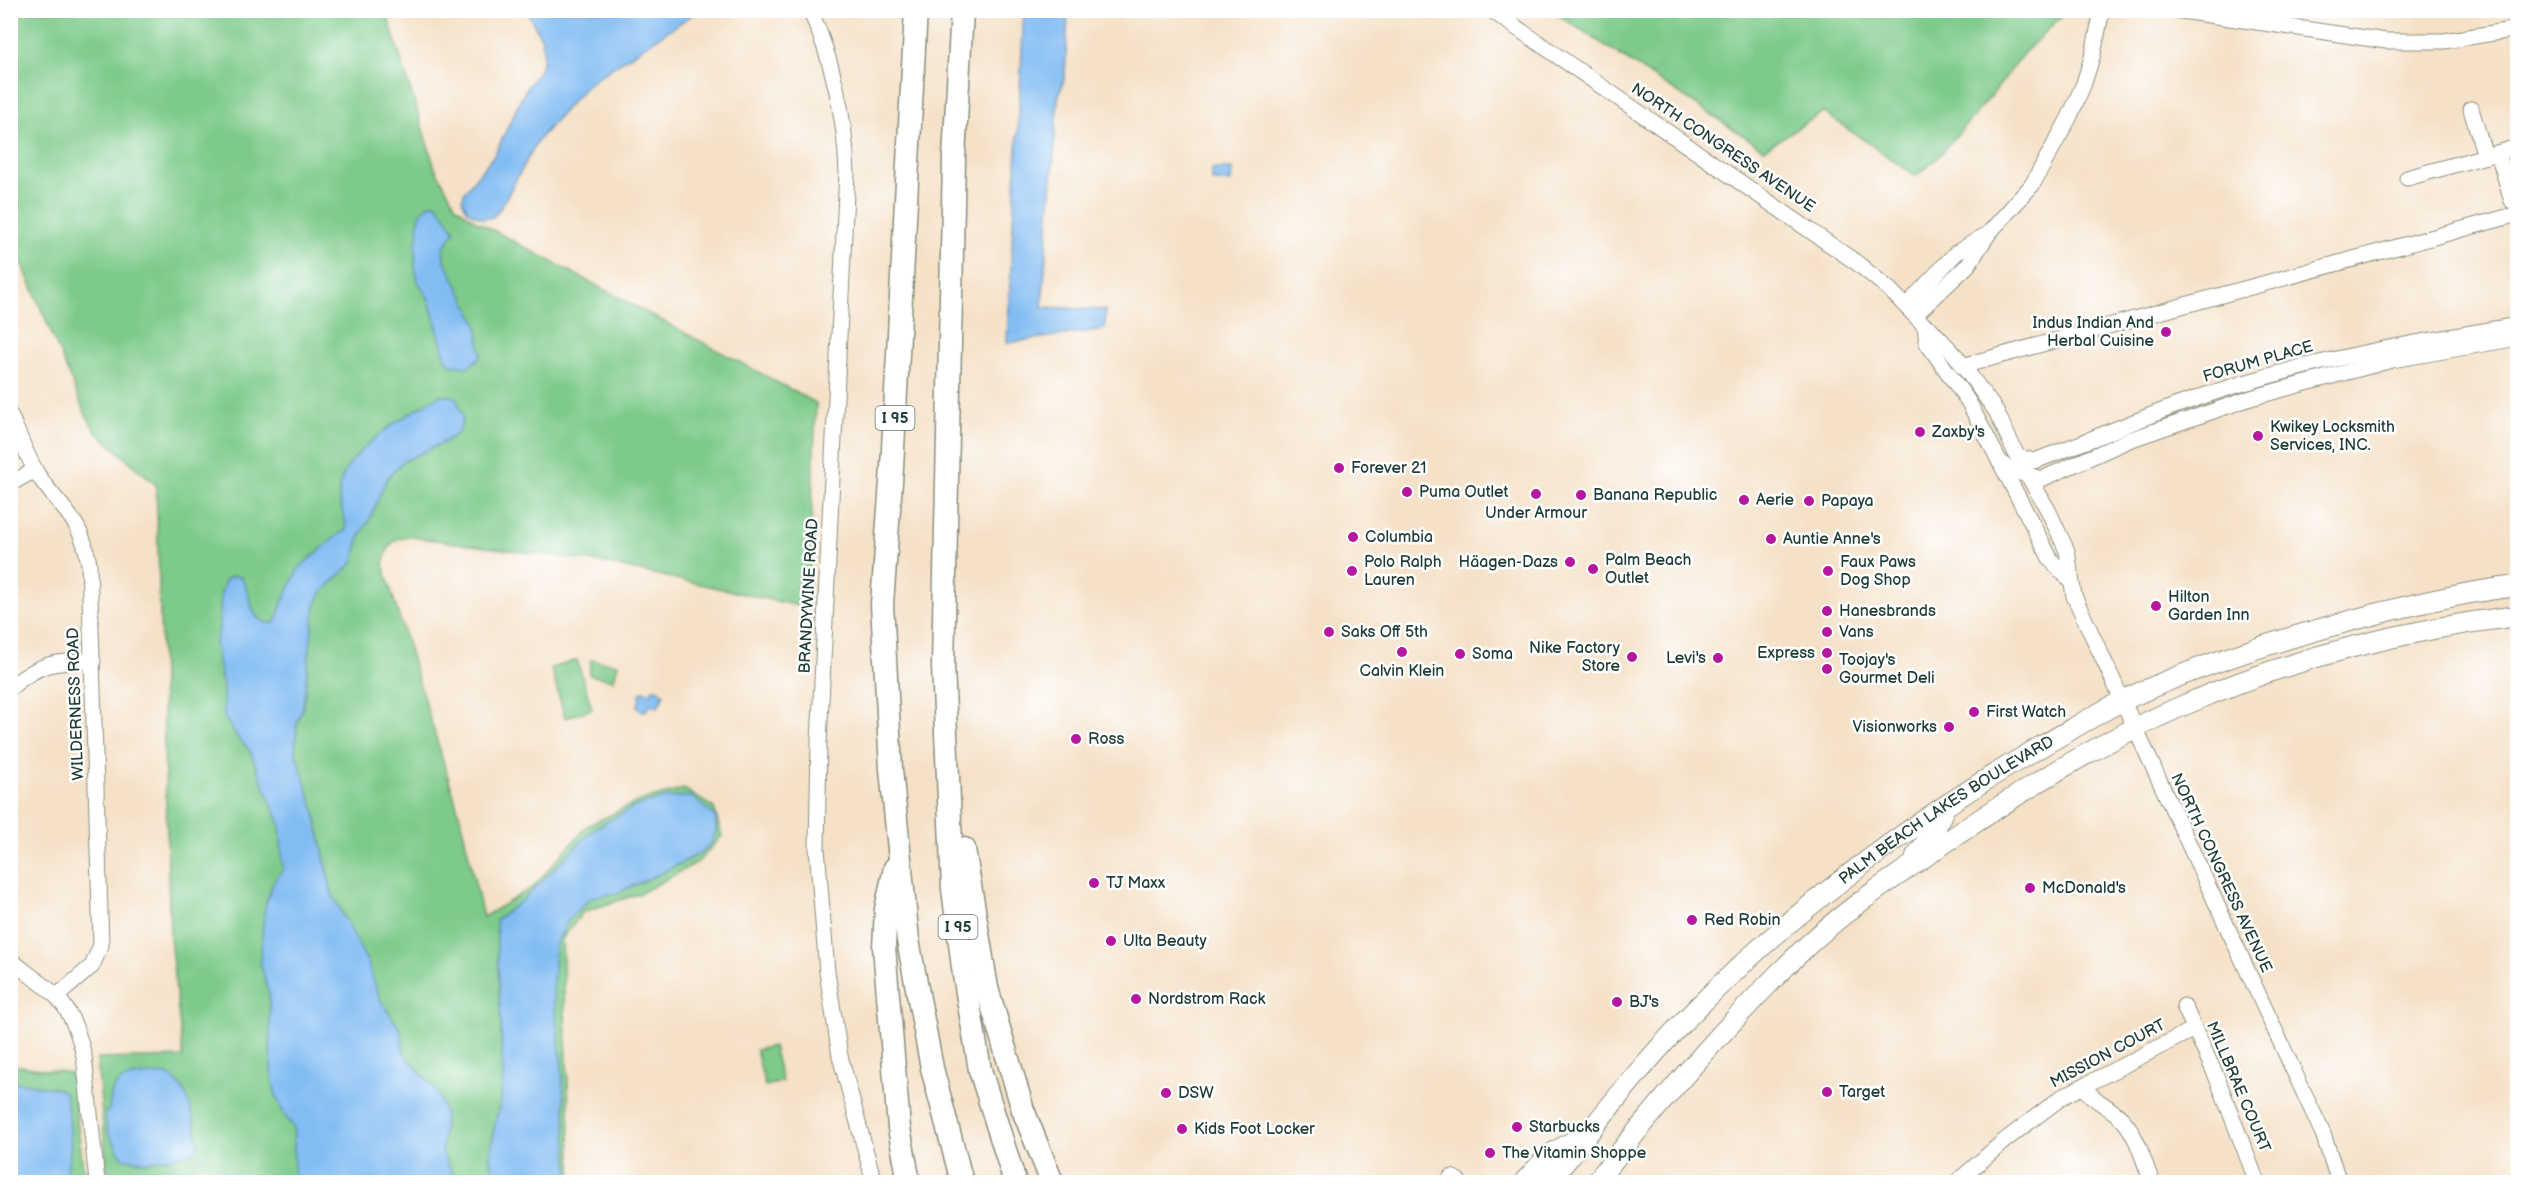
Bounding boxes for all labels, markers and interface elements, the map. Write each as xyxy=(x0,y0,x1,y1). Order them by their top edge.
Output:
street label: NORTH CONGRESS AVENUE xyxy=(1627,79,1819,217)
place label: Indus Indian And Herbal Cuisine xyxy=(2032,314,2155,351)
marker: Indus Indian And Herbal Cuisine xyxy=(2159,325,2173,339)
street label: FORUM PLACE xyxy=(2201,337,2315,387)
road number: I 95 xyxy=(876,406,914,430)
place label: Kwikey Locksmith Services, INC. xyxy=(2270,418,2395,455)
place label: Zaxby's xyxy=(1931,423,1985,442)
marker: Zaxby's xyxy=(1913,425,1927,439)
marker: Kwikey Locksmith Services, INC. xyxy=(2251,429,2265,443)
place label: Forever 21 xyxy=(1351,459,1427,478)
marker: Forever 21 xyxy=(1332,461,1346,475)
place label: Puma Outlet xyxy=(1419,483,1509,502)
marker: Puma Outlet xyxy=(1400,485,1414,499)
place label: Banana Republic xyxy=(1593,486,1717,505)
marker: Under Armour xyxy=(1529,487,1543,501)
marker: Banana Republic xyxy=(1574,488,1588,502)
place label: Aerie xyxy=(1756,491,1794,510)
place label: Papaya xyxy=(1821,492,1874,511)
marker: Aerie xyxy=(1737,493,1751,507)
marker: Papaya xyxy=(1802,494,1816,508)
place label: Under Armour xyxy=(1485,504,1587,523)
street label: BRANDYWINE ROAD xyxy=(795,518,823,674)
place label: Columbia xyxy=(1365,528,1433,547)
marker: Columbia xyxy=(1346,530,1360,544)
place label: Auntie Anne's xyxy=(1783,530,1881,549)
marker: Auntie Anne's xyxy=(1764,532,1778,546)
place label: Palm Beach Outlet xyxy=(1605,551,1692,588)
place label: Polo Ralph Lauren xyxy=(1364,553,1442,590)
place label: Häagen-Dazs xyxy=(1458,553,1558,572)
place label: Faux Paws Dog Shop xyxy=(1840,553,1916,590)
marker: Häagen-Dazs xyxy=(1563,555,1577,569)
marker: Palm Beach Outlet xyxy=(1586,562,1600,576)
marker: Polo Ralph Lauren xyxy=(1345,564,1359,578)
marker: Faux Paws Dog Shop xyxy=(1821,564,1835,578)
place label: Hilton Garden Inn xyxy=(2168,588,2250,625)
marker: Hilton Garden Inn xyxy=(2149,599,2163,613)
place label: Hanesbrands xyxy=(1839,602,1936,621)
marker: Hanesbrands xyxy=(1820,604,1834,618)
place label: Saks Off 5th xyxy=(1341,623,1428,642)
place label: Vans xyxy=(1839,623,1874,642)
marker: Saks Off 5th xyxy=(1322,625,1336,639)
marker: Vans xyxy=(1820,625,1834,639)
street label: WILDERNESS ROAD xyxy=(64,627,88,781)
place label: Nike Factory Store xyxy=(1529,639,1621,676)
place label: Express xyxy=(1757,644,1815,663)
marker: Calvin Klein xyxy=(1395,645,1409,659)
place label: Soma xyxy=(1472,645,1513,664)
marker: Express xyxy=(1820,646,1834,660)
marker: Soma xyxy=(1453,647,1467,661)
place label: Levi's xyxy=(1666,649,1706,668)
marker: Nike Factory Store xyxy=(1625,650,1639,664)
marker: Levi's xyxy=(1711,651,1725,665)
place label: Toojay's Gourmet Deli xyxy=(1839,651,1935,688)
place label: Calvin Klein xyxy=(1360,662,1444,681)
marker: Toojay's Gourmet Deli xyxy=(1820,662,1834,676)
place label: First Watch xyxy=(1986,703,2066,722)
marker: First Watch xyxy=(1967,705,1981,719)
place label: Visionworks xyxy=(1852,718,1937,737)
marker: Visionworks xyxy=(1942,720,1956,734)
place label: Ross xyxy=(1088,730,1124,749)
marker: Ross xyxy=(1069,732,1083,746)
street label: PALM BEACH LAKES BOULEVARD xyxy=(1835,732,2057,888)
street label: NORTH CONGRESS AVENUE xyxy=(2166,770,2276,976)
place label: TJ Maxx xyxy=(1106,874,1166,893)
marker: TJ Maxx xyxy=(1087,876,1101,890)
place label: McDonald's xyxy=(2042,879,2126,898)
marker: McDonald's xyxy=(2023,881,2037,895)
place label: Red Robin xyxy=(1704,911,1781,930)
marker: Red Robin xyxy=(1685,913,1699,927)
road number: I 95 xyxy=(938,915,978,939)
place label: Ulta Beauty xyxy=(1123,932,1207,951)
marker: Ulta Beauty xyxy=(1104,934,1118,948)
place label: Nordstrom Rack xyxy=(1148,990,1266,1009)
marker: Nordstrom Rack xyxy=(1129,992,1143,1006)
place label: BJ's xyxy=(1629,993,1659,1012)
marker: BJ's xyxy=(1610,995,1624,1009)
street label: MISSION COURT xyxy=(2047,1015,2169,1092)
street label: MILLBRAE COURT xyxy=(2202,1019,2274,1156)
place label: Target xyxy=(1839,1083,1885,1102)
place label: DSW xyxy=(1178,1084,1214,1103)
marker: Target xyxy=(1820,1085,1834,1099)
marker: DSW xyxy=(1159,1086,1173,1100)
place label: Starbucks xyxy=(1529,1118,1600,1137)
place label: Kids Foot Locker xyxy=(1194,1120,1315,1139)
marker: Starbucks xyxy=(1510,1120,1524,1134)
marker: Kids Foot Locker xyxy=(1175,1122,1189,1136)
place label: The Vitamin Shoppe xyxy=(1502,1144,1647,1163)
marker: The Vitamin Shoppe xyxy=(1483,1146,1497,1160)

